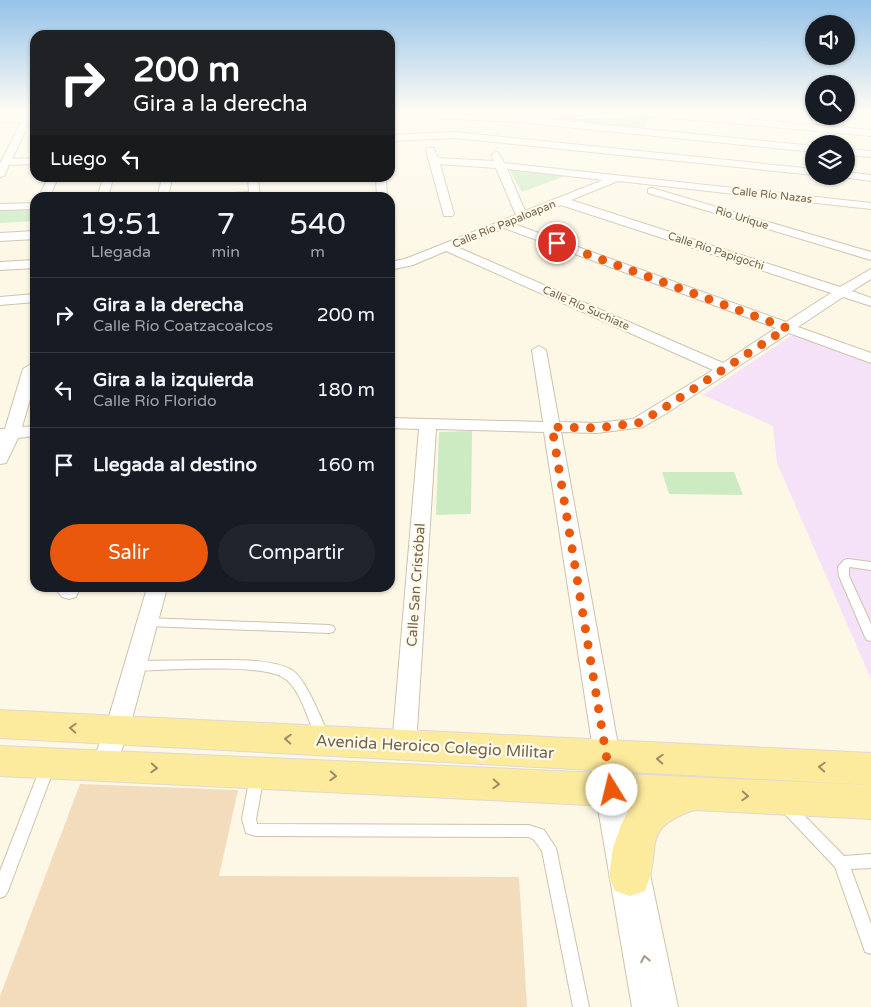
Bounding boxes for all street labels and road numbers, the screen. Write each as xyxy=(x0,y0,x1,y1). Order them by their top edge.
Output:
street label: Calle Río Nazas xyxy=(731,184,813,206)
street label: Calle Río Papaloapan xyxy=(450,197,558,251)
street label: Rio Urique xyxy=(714,204,770,232)
street label: Calle Río Papigochi xyxy=(666,229,766,273)
street label: Calle Río Suchiate xyxy=(541,283,631,333)
street label: Calle San Cristóbal xyxy=(403,523,429,647)
street label: Avenida Heroico Colegio Militar xyxy=(315,731,556,763)

